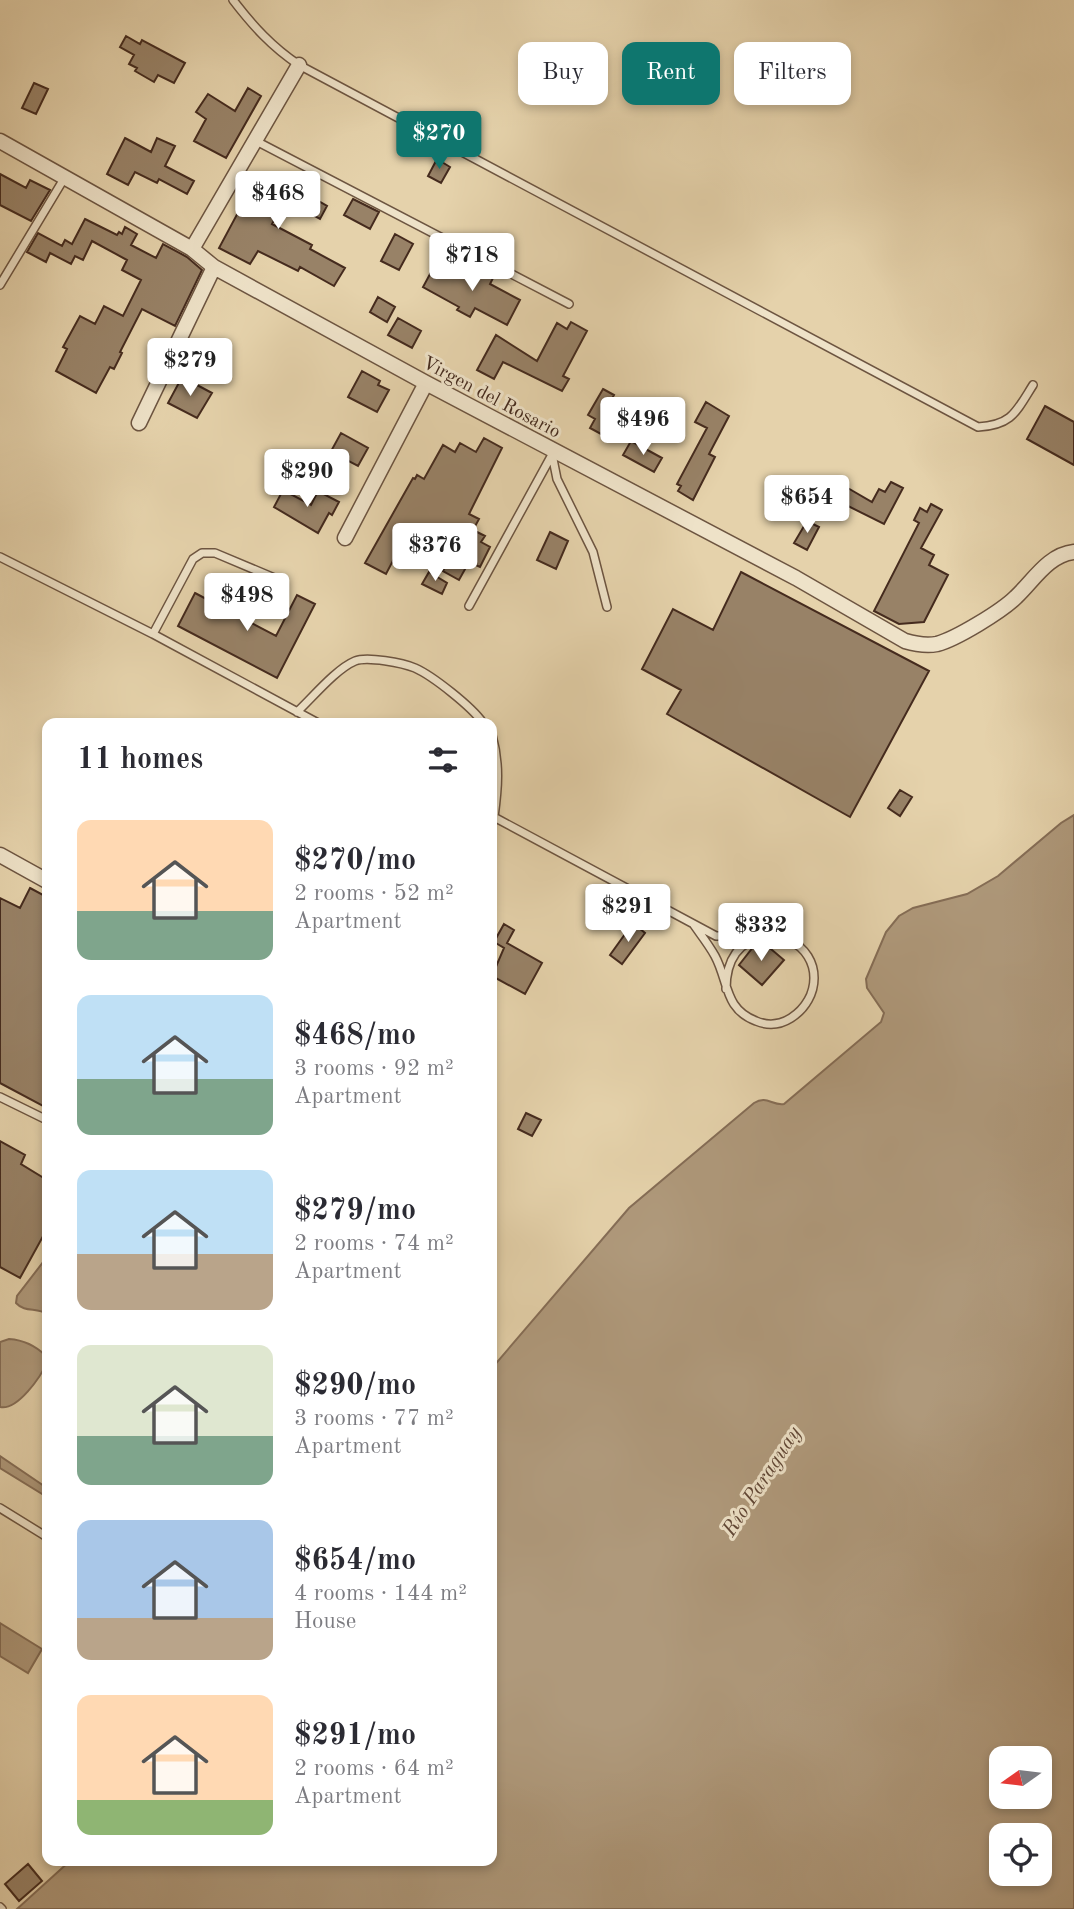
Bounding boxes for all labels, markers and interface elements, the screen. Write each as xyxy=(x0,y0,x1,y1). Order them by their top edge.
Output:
chip: Buy xyxy=(518,42,608,105)
chip: Rent xyxy=(622,42,720,105)
chip: Filters xyxy=(734,42,851,105)
pin: $270 xyxy=(398,111,480,171)
text: $270 xyxy=(412,122,466,145)
pin: $468 xyxy=(237,172,319,231)
text: $468 xyxy=(251,182,305,205)
pin: $718 xyxy=(431,233,513,293)
text: $718 xyxy=(445,244,499,267)
pin: $279 xyxy=(149,338,231,398)
text: $279 xyxy=(163,349,217,372)
street label: Virgen del Rosario xyxy=(419,354,563,443)
pin: $496 xyxy=(602,398,684,457)
text: $496 xyxy=(616,408,670,431)
pin: $290 xyxy=(266,449,348,509)
text: $290 xyxy=(280,460,334,483)
pin: $654 xyxy=(766,476,848,535)
text: $654 xyxy=(780,486,834,509)
pin: $376 xyxy=(394,524,476,583)
text: $376 xyxy=(408,534,462,557)
pin: $498 xyxy=(206,574,288,633)
text: $498 xyxy=(220,584,274,607)
icon: filters xyxy=(424,741,462,779)
text: 11 homes xyxy=(77,745,203,775)
text: $270/mo xyxy=(294,846,416,876)
icon: home xyxy=(133,848,217,932)
text: 2 rooms · 52 m² xyxy=(294,882,454,905)
pin: $291 xyxy=(587,884,669,944)
text: $291 xyxy=(601,895,655,918)
pin: $332 xyxy=(720,904,802,963)
text: Apartment xyxy=(294,910,402,933)
text: $332 xyxy=(734,914,788,937)
text: $468/mo xyxy=(294,1021,416,1051)
icon: home xyxy=(133,1023,217,1107)
text: 3 rooms · 92 m² xyxy=(294,1057,454,1080)
text: Apartment xyxy=(294,1085,402,1108)
text: $279/mo xyxy=(294,1196,416,1226)
icon: home xyxy=(133,1198,217,1282)
text: 2 rooms · 74 m² xyxy=(294,1232,454,1255)
text: Apartment xyxy=(294,1260,402,1283)
text: $290/mo xyxy=(294,1371,416,1401)
icon: home xyxy=(133,1373,217,1457)
text: 3 rooms · 77 m² xyxy=(294,1407,454,1430)
water label: Río Paraguay xyxy=(719,1423,806,1541)
text: Apartment xyxy=(294,1435,402,1458)
text: $654/mo xyxy=(294,1546,416,1576)
icon: home xyxy=(133,1548,217,1632)
text: 4 rooms · 144 m² xyxy=(294,1582,467,1605)
text: House xyxy=(294,1610,356,1633)
text: $291/mo xyxy=(294,1721,416,1751)
icon: home xyxy=(133,1723,217,1807)
north arrow xyxy=(989,1746,1052,1810)
map controls xyxy=(989,1746,1052,1886)
text: 2 rooms · 64 m² xyxy=(294,1757,454,1780)
text: Apartment xyxy=(294,1785,402,1808)
button: locate xyxy=(989,1823,1052,1886)

